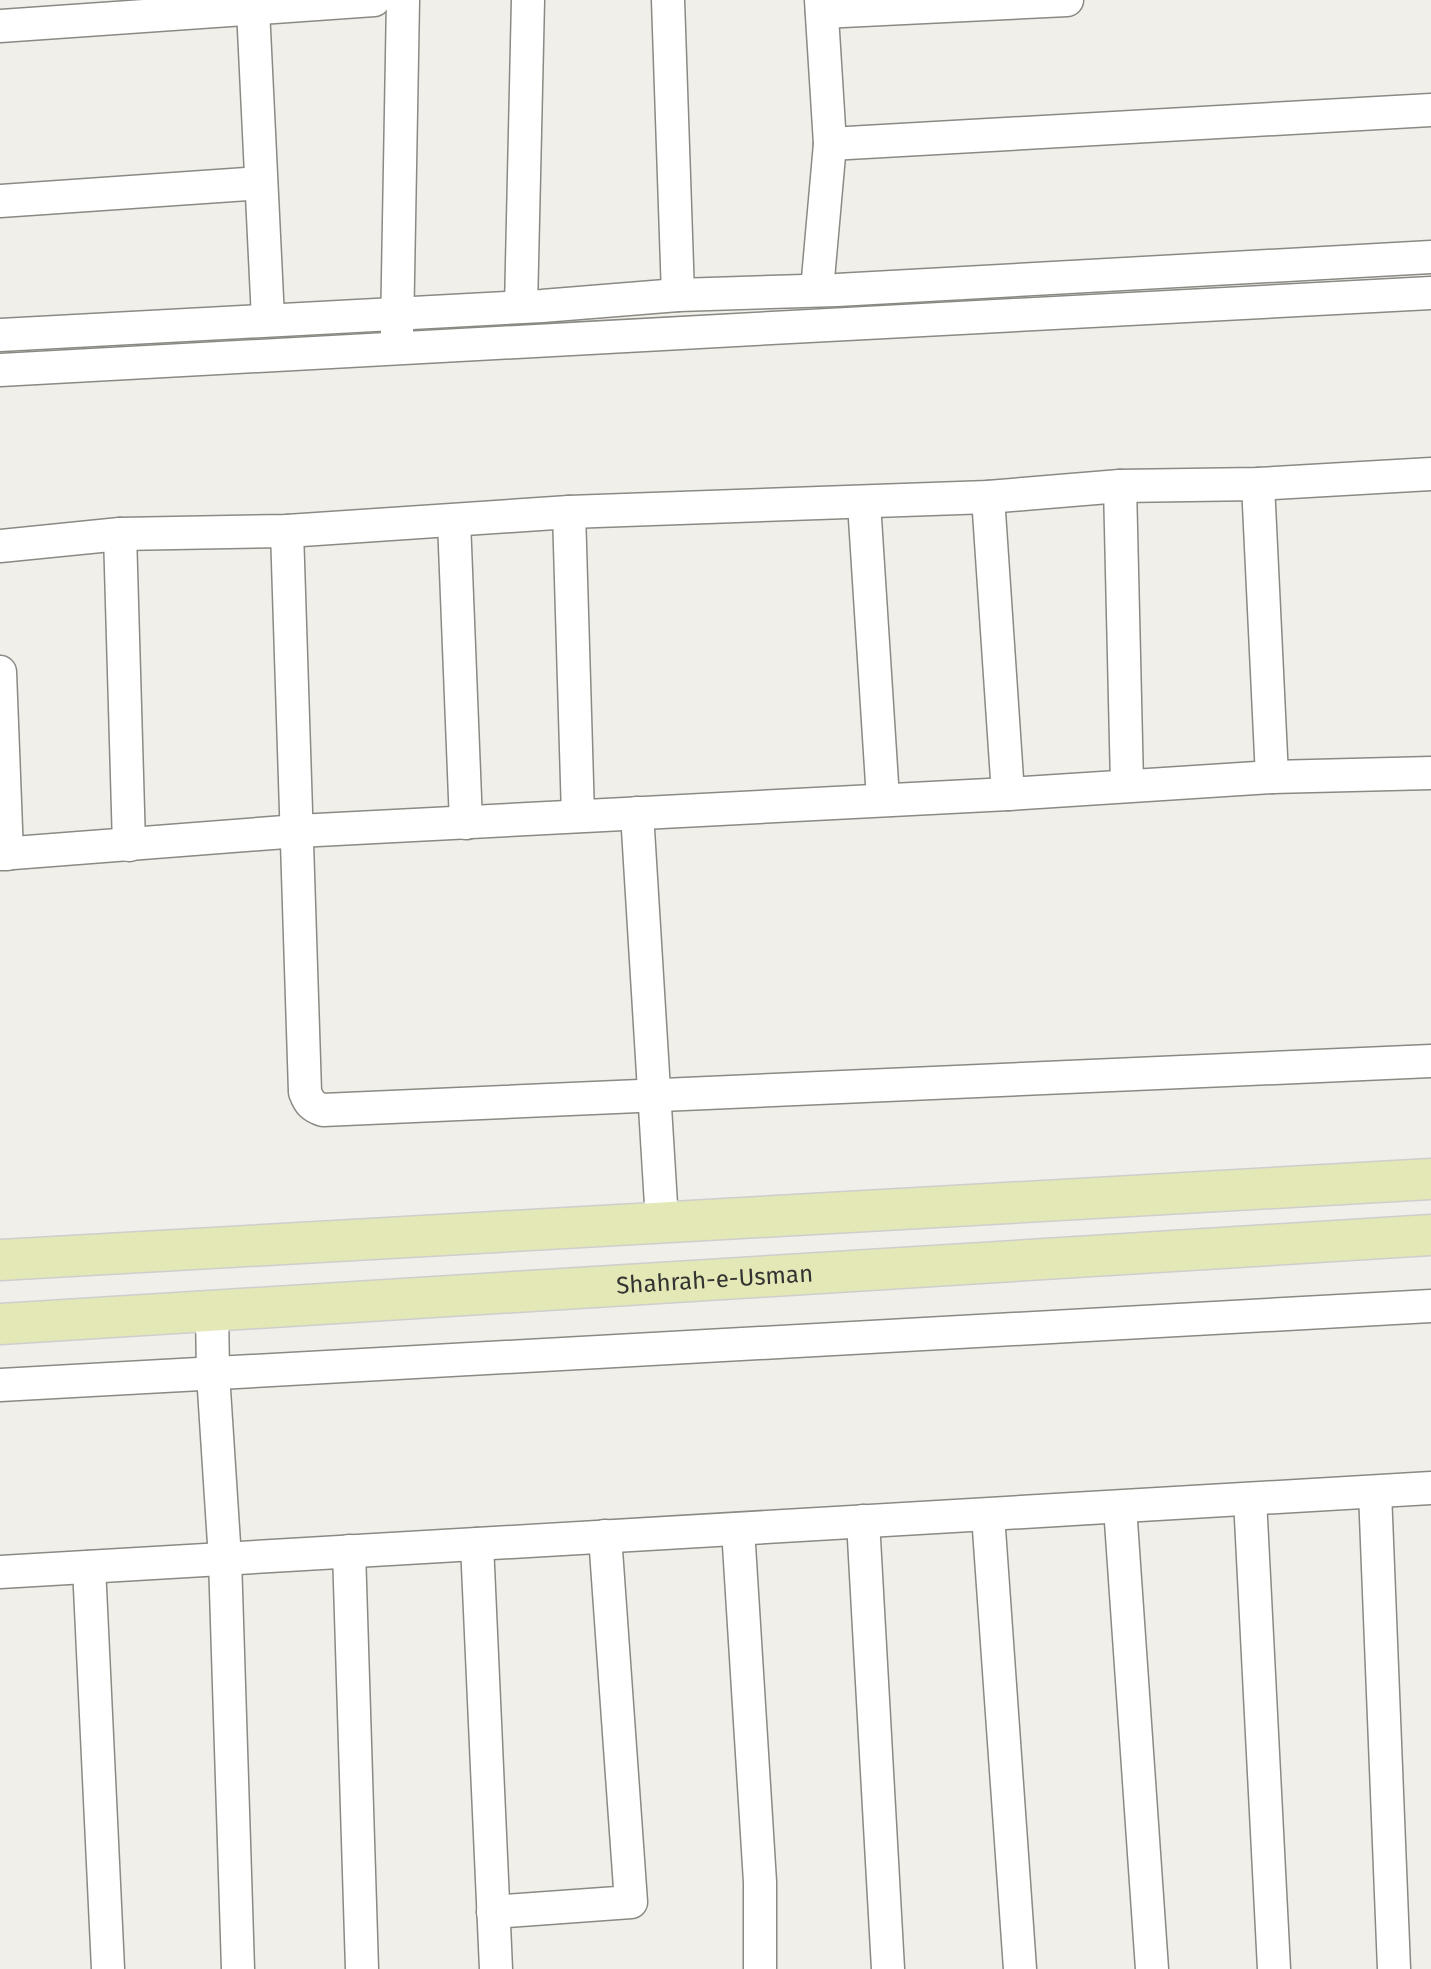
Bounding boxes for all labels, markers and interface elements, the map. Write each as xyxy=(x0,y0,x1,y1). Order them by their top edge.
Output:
street label: Shahrah-e-Usman xyxy=(615,1259,814,1300)

